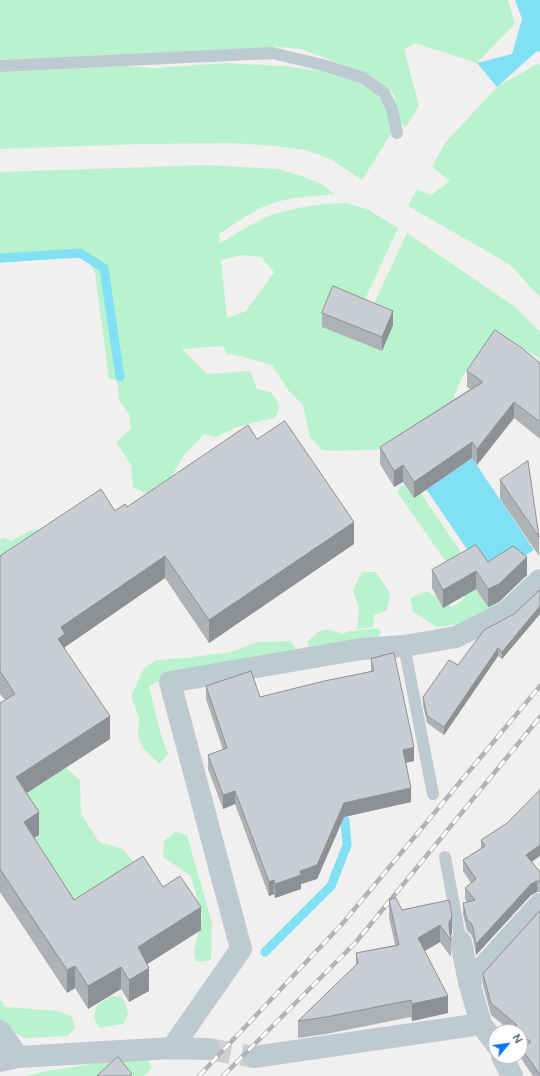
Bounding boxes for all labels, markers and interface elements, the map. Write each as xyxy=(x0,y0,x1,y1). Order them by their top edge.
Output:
north arrow xyxy=(488,1024,528,1064)
text: N xyxy=(509,1032,526,1046)

